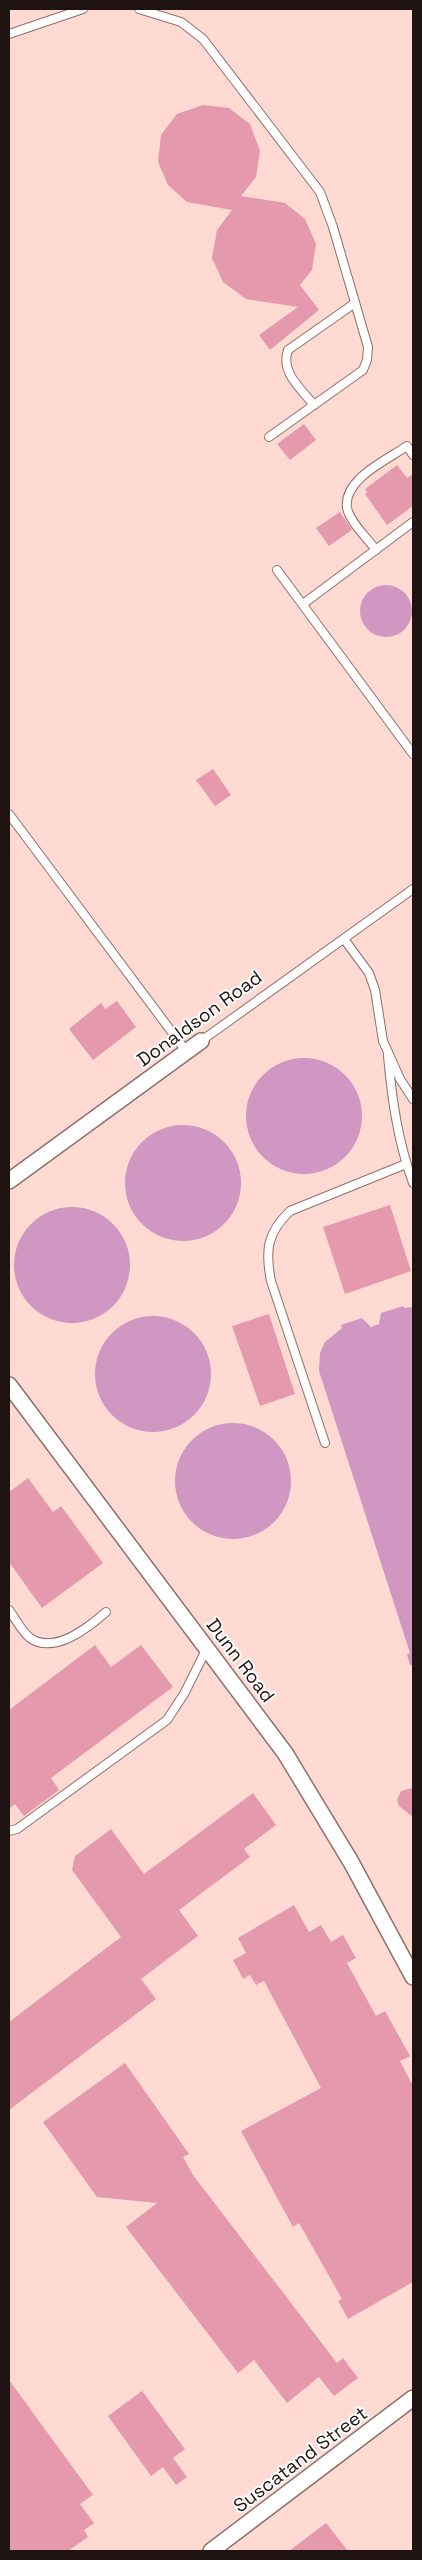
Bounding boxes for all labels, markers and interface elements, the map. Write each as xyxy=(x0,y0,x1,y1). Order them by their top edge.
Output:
street label: Donaldson Road xyxy=(132,965,267,1072)
street label: Dunn Road xyxy=(201,1613,280,1707)
street label: Suscatand Street xyxy=(228,2401,372,2518)

